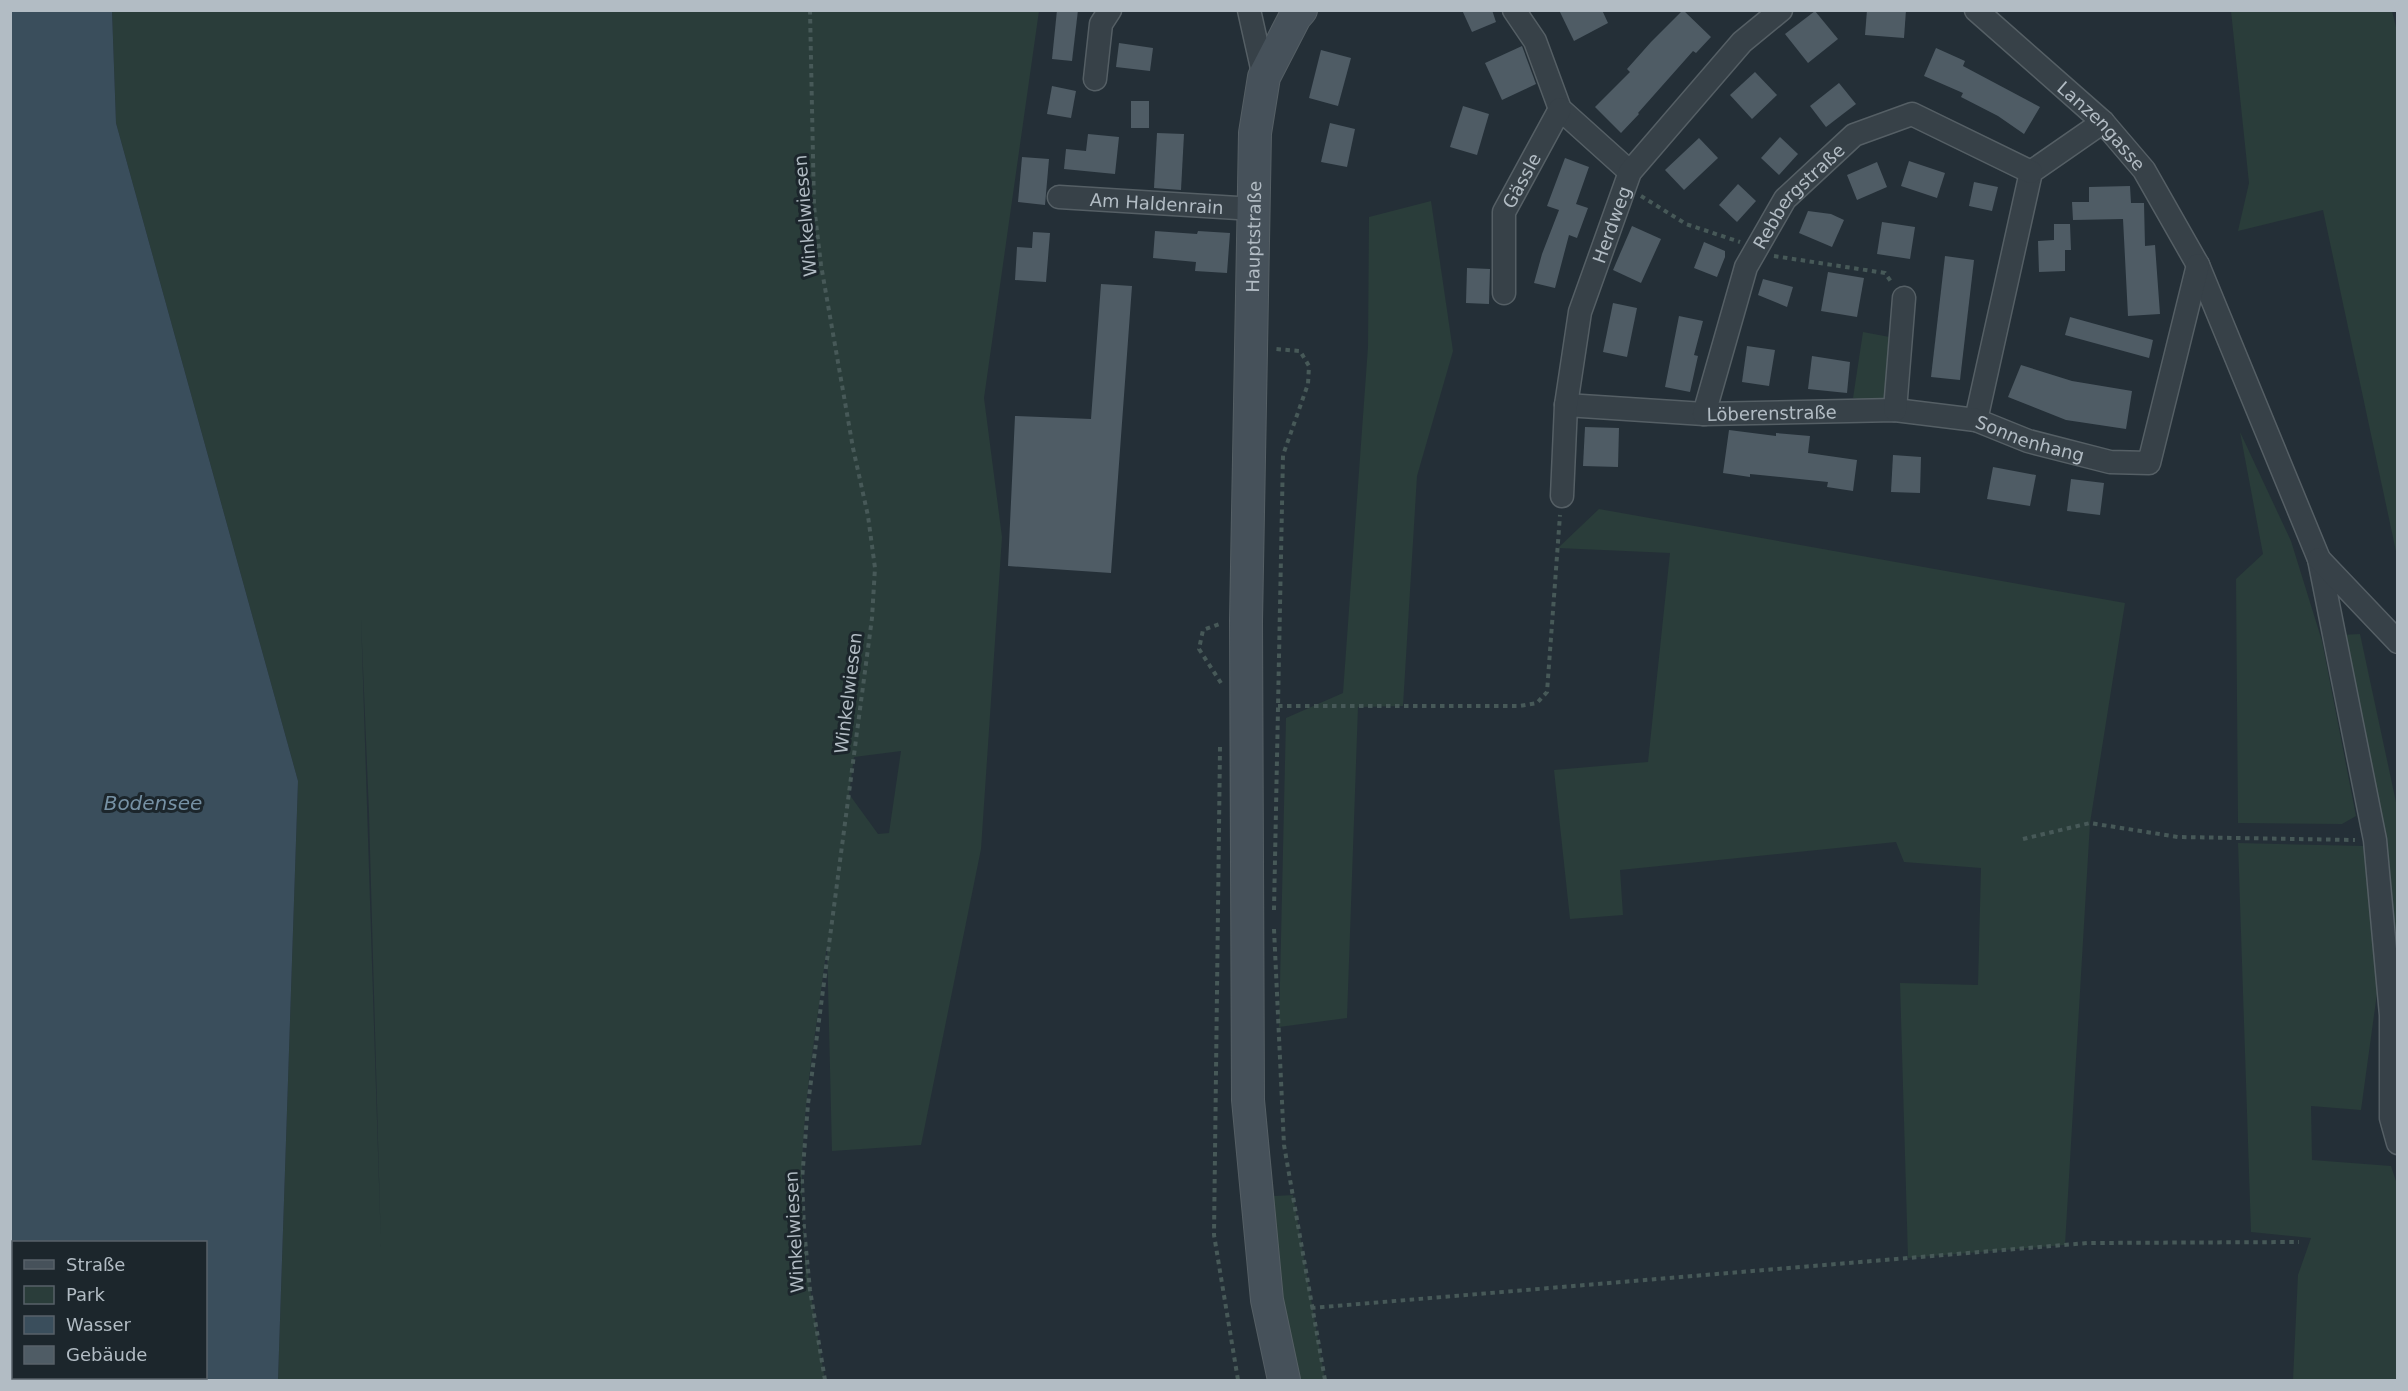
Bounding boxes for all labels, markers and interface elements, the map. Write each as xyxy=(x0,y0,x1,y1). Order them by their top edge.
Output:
street label: Lanzengasse xyxy=(2054,77,2150,174)
street label: Rebbergstraße xyxy=(1748,139,1849,252)
street label: Gässle xyxy=(1498,149,1545,212)
street label: Winkelwiesen xyxy=(789,154,821,278)
street label: Hauptstraße xyxy=(1242,181,1265,293)
street label: Herdweg xyxy=(1588,183,1635,266)
street label: Am Haldenrain xyxy=(1089,188,1224,218)
street label: Löberenstraße xyxy=(1706,401,1837,424)
street label: Sonnenhang xyxy=(1973,411,2087,466)
street label: Winkelwiesen xyxy=(830,631,866,755)
water label: Bodensee xyxy=(104,791,202,815)
street label: Winkelwiesen xyxy=(780,1170,808,1294)
legend xyxy=(12,1241,207,1379)
text: Straße xyxy=(66,1254,125,1275)
text: Park xyxy=(66,1284,105,1305)
text: Wasser xyxy=(66,1314,132,1335)
text: Gebäude xyxy=(66,1344,147,1365)

